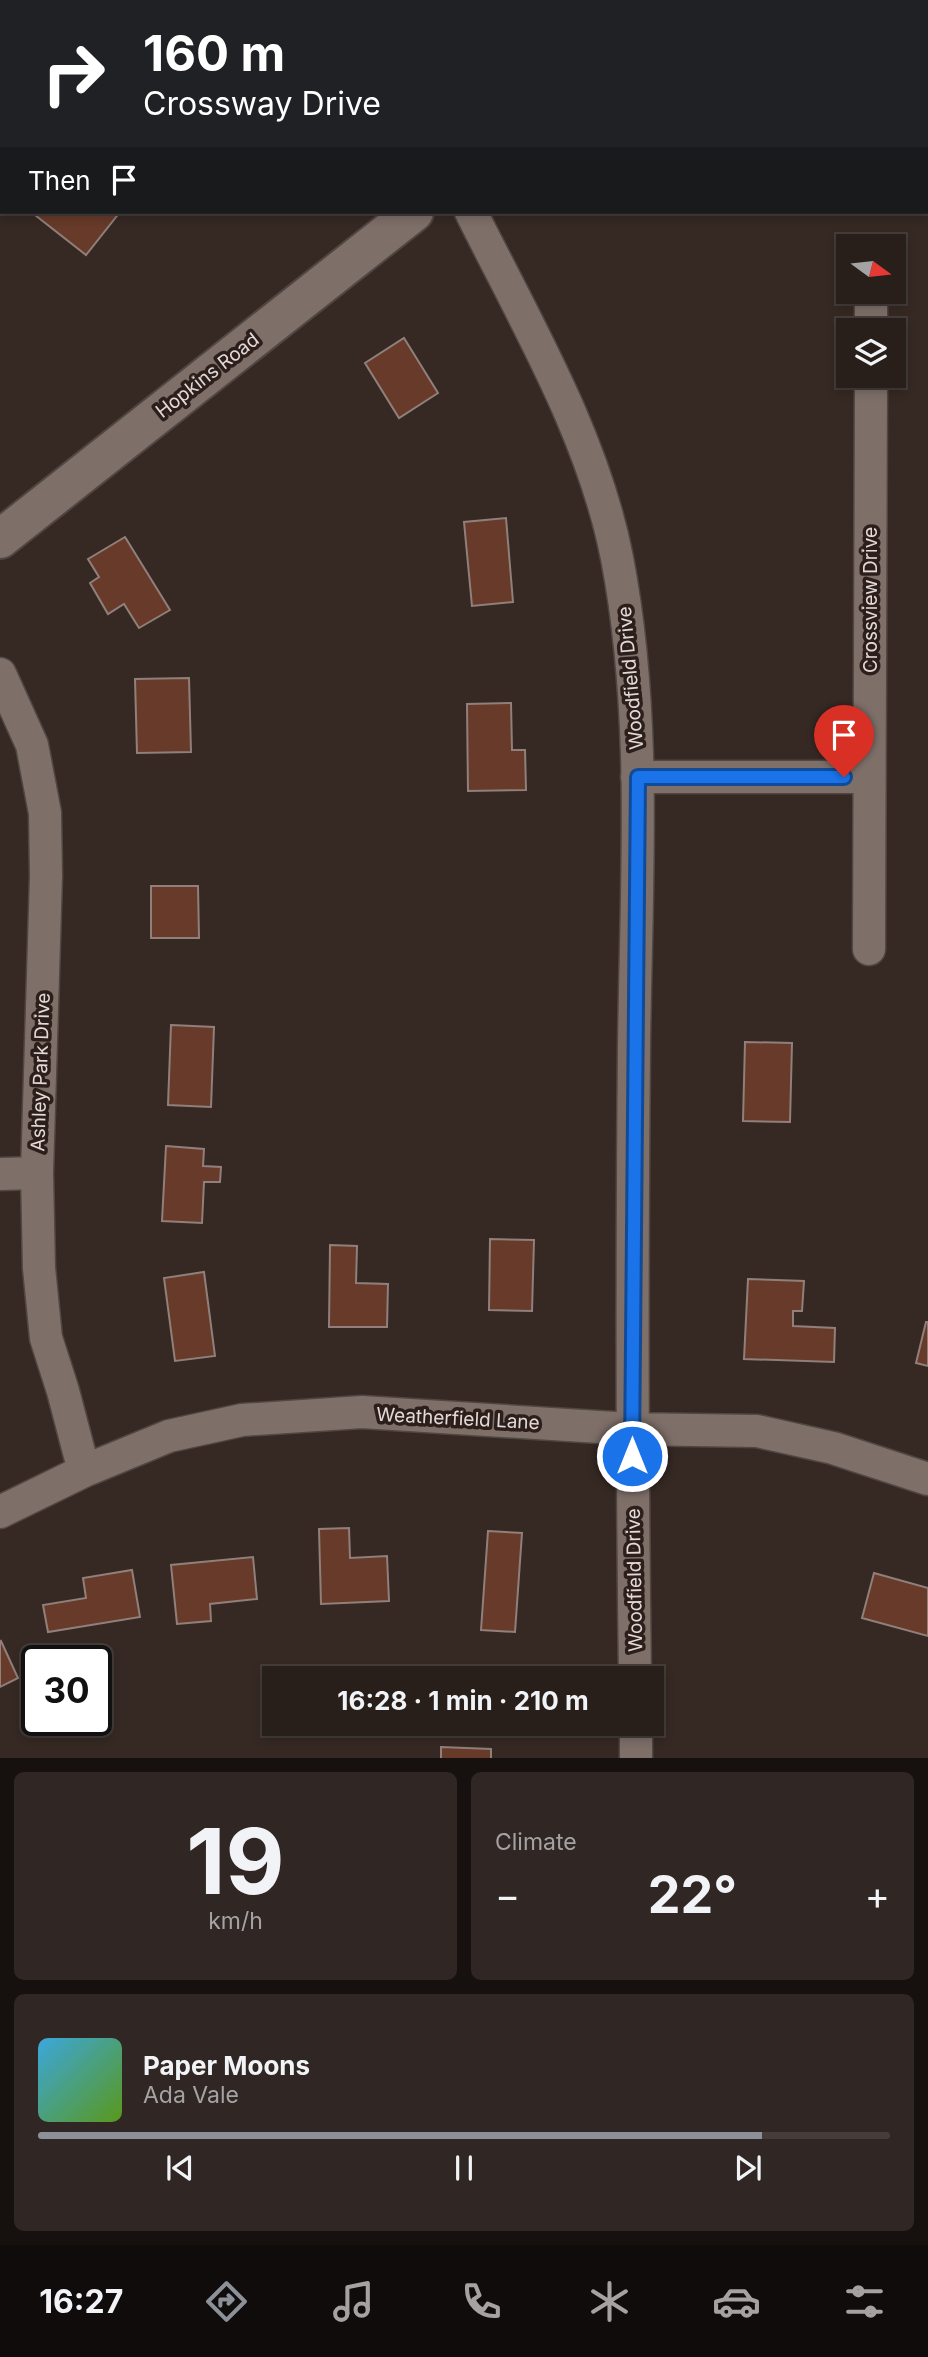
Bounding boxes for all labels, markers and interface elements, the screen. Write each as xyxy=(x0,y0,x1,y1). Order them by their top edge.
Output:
text: 160 m xyxy=(143,24,285,83)
icon: right xyxy=(28,28,119,119)
text: Crossway Drive xyxy=(143,84,381,123)
icon: arrive xyxy=(105,161,143,199)
text: Then xyxy=(28,165,91,196)
north arrow xyxy=(836,234,906,304)
map controls xyxy=(836,234,906,388)
button: layers xyxy=(836,318,906,388)
street label: Hopkins Road xyxy=(151,328,263,423)
street label: Crossview Drive xyxy=(859,527,882,673)
street label: Woodfield Drive xyxy=(613,605,648,750)
pin xyxy=(814,705,874,777)
icon: arrive xyxy=(825,716,863,754)
street label: Ashley Park Drive xyxy=(26,992,55,1152)
street label: Weatherfield Lane xyxy=(376,1403,540,1434)
position arrow xyxy=(595,1419,669,1493)
street label: Woodfield Drive xyxy=(622,1508,647,1652)
speed limit sign: 30 xyxy=(21,1645,112,1736)
text: 16:28 · 1 min · 210 m xyxy=(337,1685,589,1716)
text: 19 xyxy=(186,1806,285,1916)
text: Climate xyxy=(495,1828,577,1856)
text: 22° xyxy=(648,1863,737,1926)
text: − xyxy=(495,1872,520,1918)
text: + xyxy=(865,1872,890,1918)
text: km/h xyxy=(208,1907,263,1935)
text: Paper Moons xyxy=(143,2050,310,2081)
text: Ada Vale xyxy=(143,2081,239,2109)
icon: previous xyxy=(161,2149,199,2187)
icon: pause xyxy=(445,2149,483,2187)
icon: next xyxy=(729,2149,767,2187)
icon: directions xyxy=(202,2277,251,2326)
icon: music xyxy=(329,2277,378,2326)
icon: phone xyxy=(457,2277,506,2326)
icon: climate xyxy=(585,2277,634,2326)
icon: car xyxy=(712,2277,761,2326)
icon: filters xyxy=(840,2277,889,2326)
text: 16:27 xyxy=(39,2282,123,2321)

